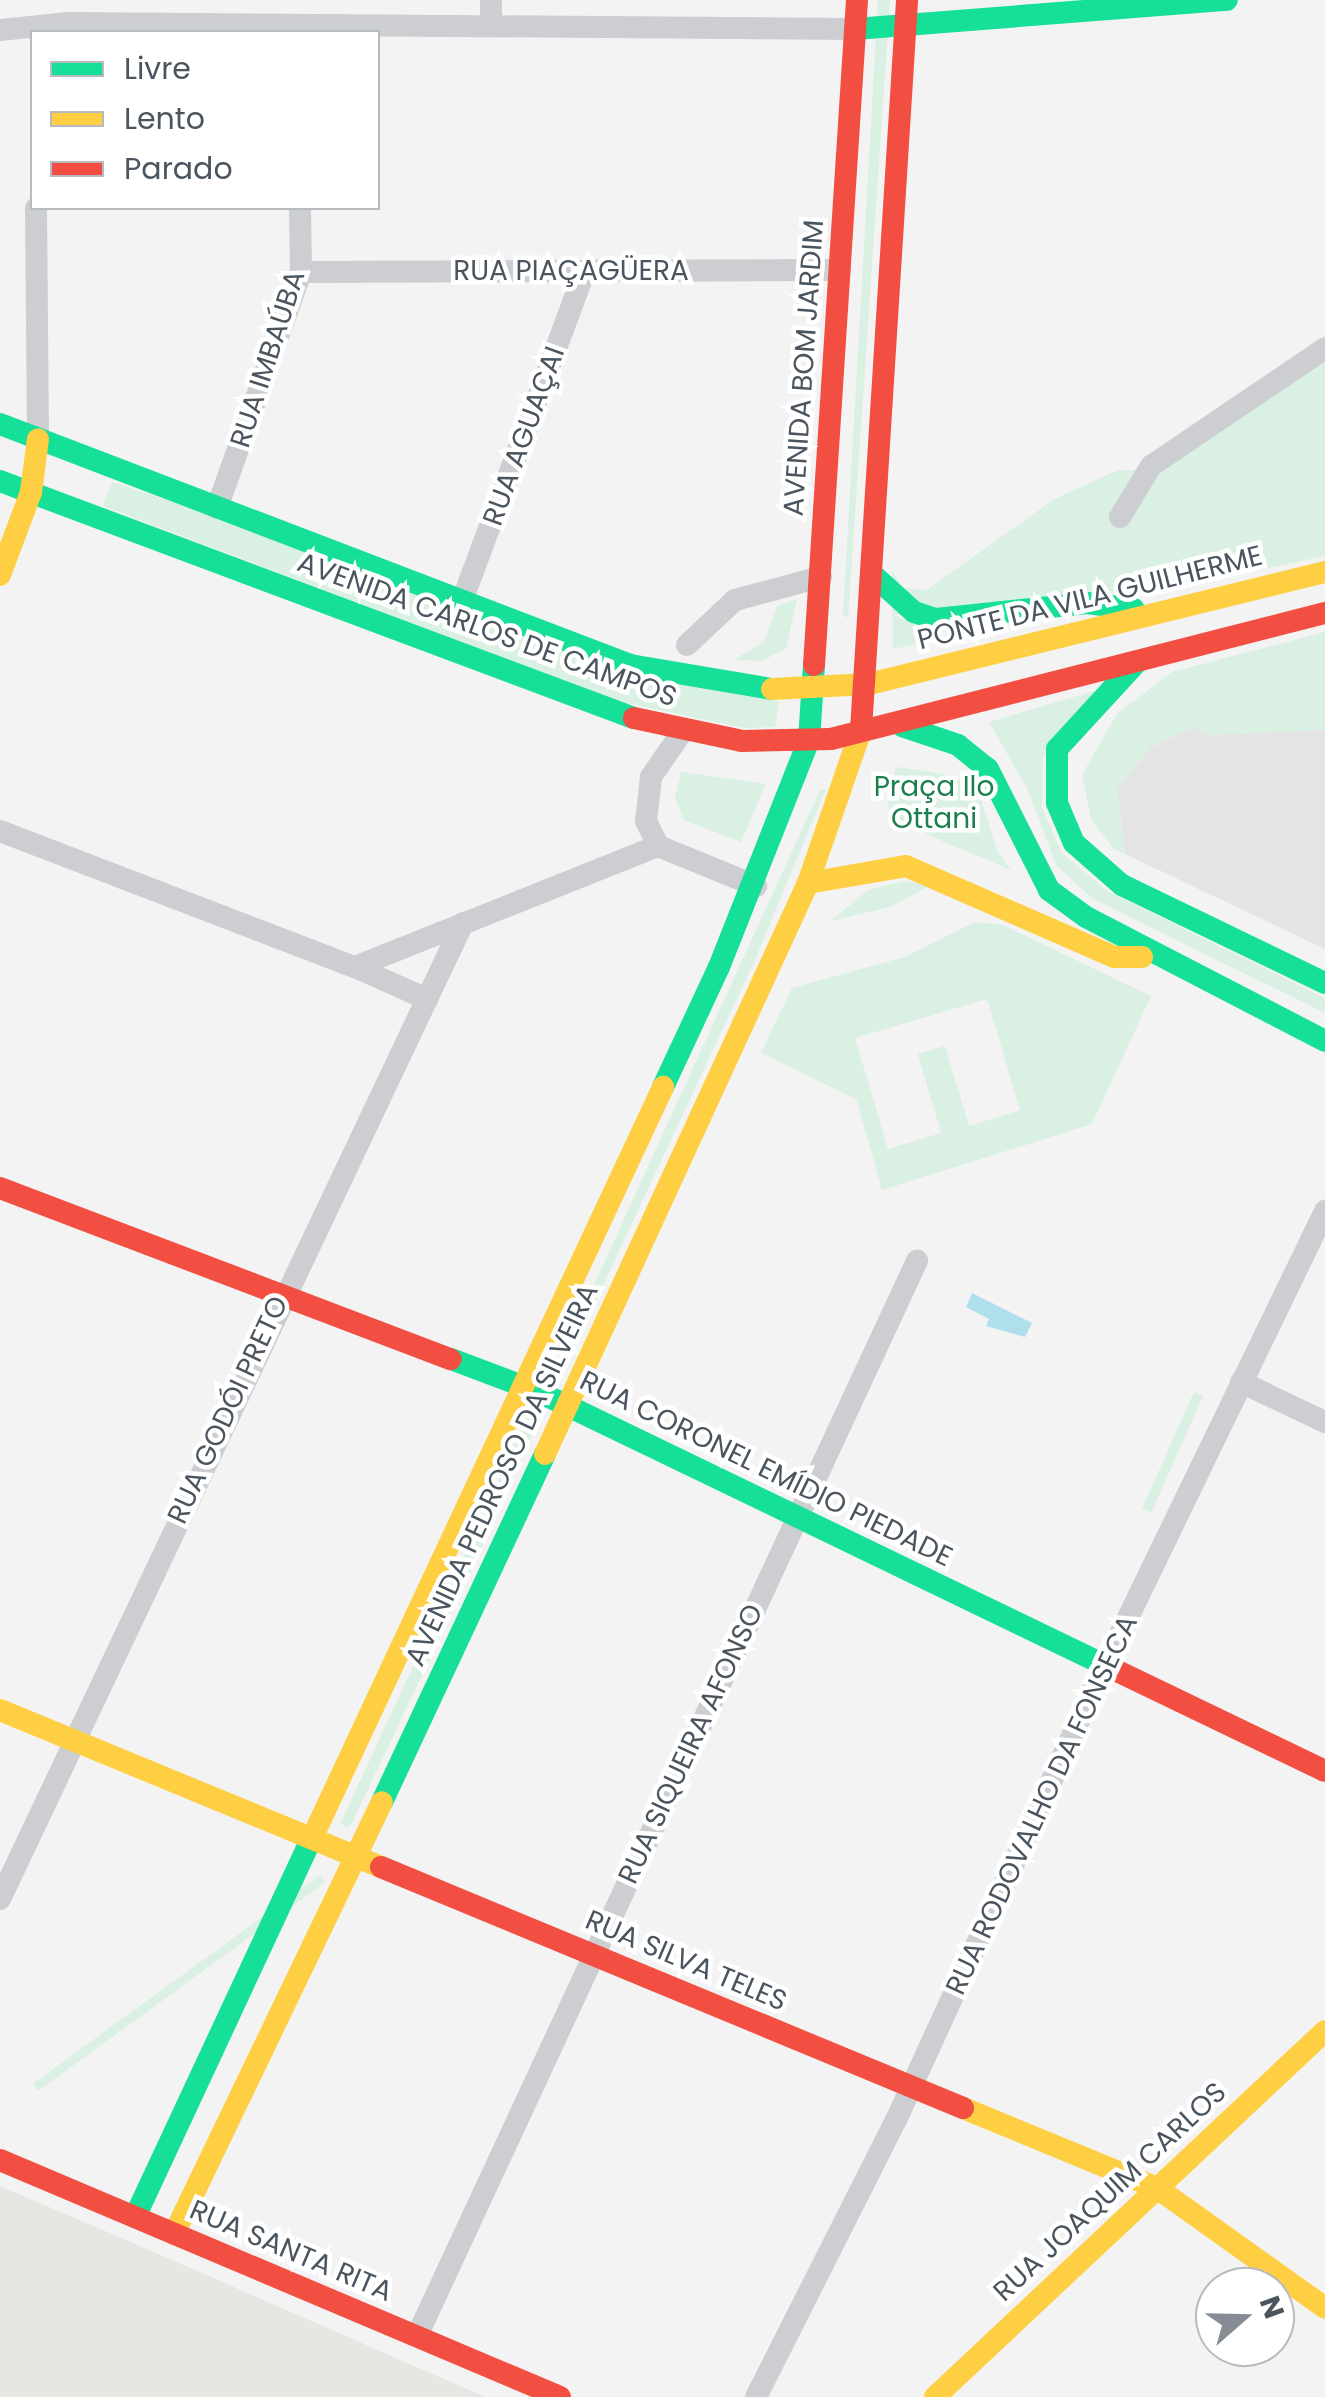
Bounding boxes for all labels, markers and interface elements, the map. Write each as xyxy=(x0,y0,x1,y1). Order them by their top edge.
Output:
legend xyxy=(30,30,380,210)
text: Livre xyxy=(124,47,191,90)
text: Lento xyxy=(124,97,205,140)
text: Parado xyxy=(124,147,233,190)
street label: AVENIDA BOM JARDIM xyxy=(777,219,831,517)
street label: RUA PIAÇAGÜERA xyxy=(453,254,689,288)
street label: RUA IMBAÚBA xyxy=(224,266,312,452)
street label: RUA AGUAÇAI xyxy=(476,342,572,530)
street label: PONTE DA VILA GUILHERME xyxy=(914,539,1266,657)
street label: AVENIDA CARLOS DE CAMPOS xyxy=(293,546,681,714)
park label: Praça Ilo Ottani xyxy=(874,770,994,836)
street label: AVENIDA PEDROSO DA SILVEIRA xyxy=(398,1279,606,1671)
street label: RUA GODÓI PRETO xyxy=(161,1291,295,1529)
street label: RUA CORONEL EMÍDIO PIEDADE xyxy=(574,1364,958,1574)
street label: RUA SIQUEIRA AFONSO xyxy=(611,1599,771,1889)
street label: RUA RODOVALHO DA FONSECA xyxy=(939,1610,1145,2000)
street label: RUA SILVA TELES xyxy=(580,1903,792,2019)
street label: RUA JOAQUIM CARLOS xyxy=(987,2076,1233,2308)
street label: RUA SANTA RITA xyxy=(185,2193,397,2309)
north arrow xyxy=(1195,2267,1295,2367)
text: N xyxy=(1250,2291,1294,2324)

